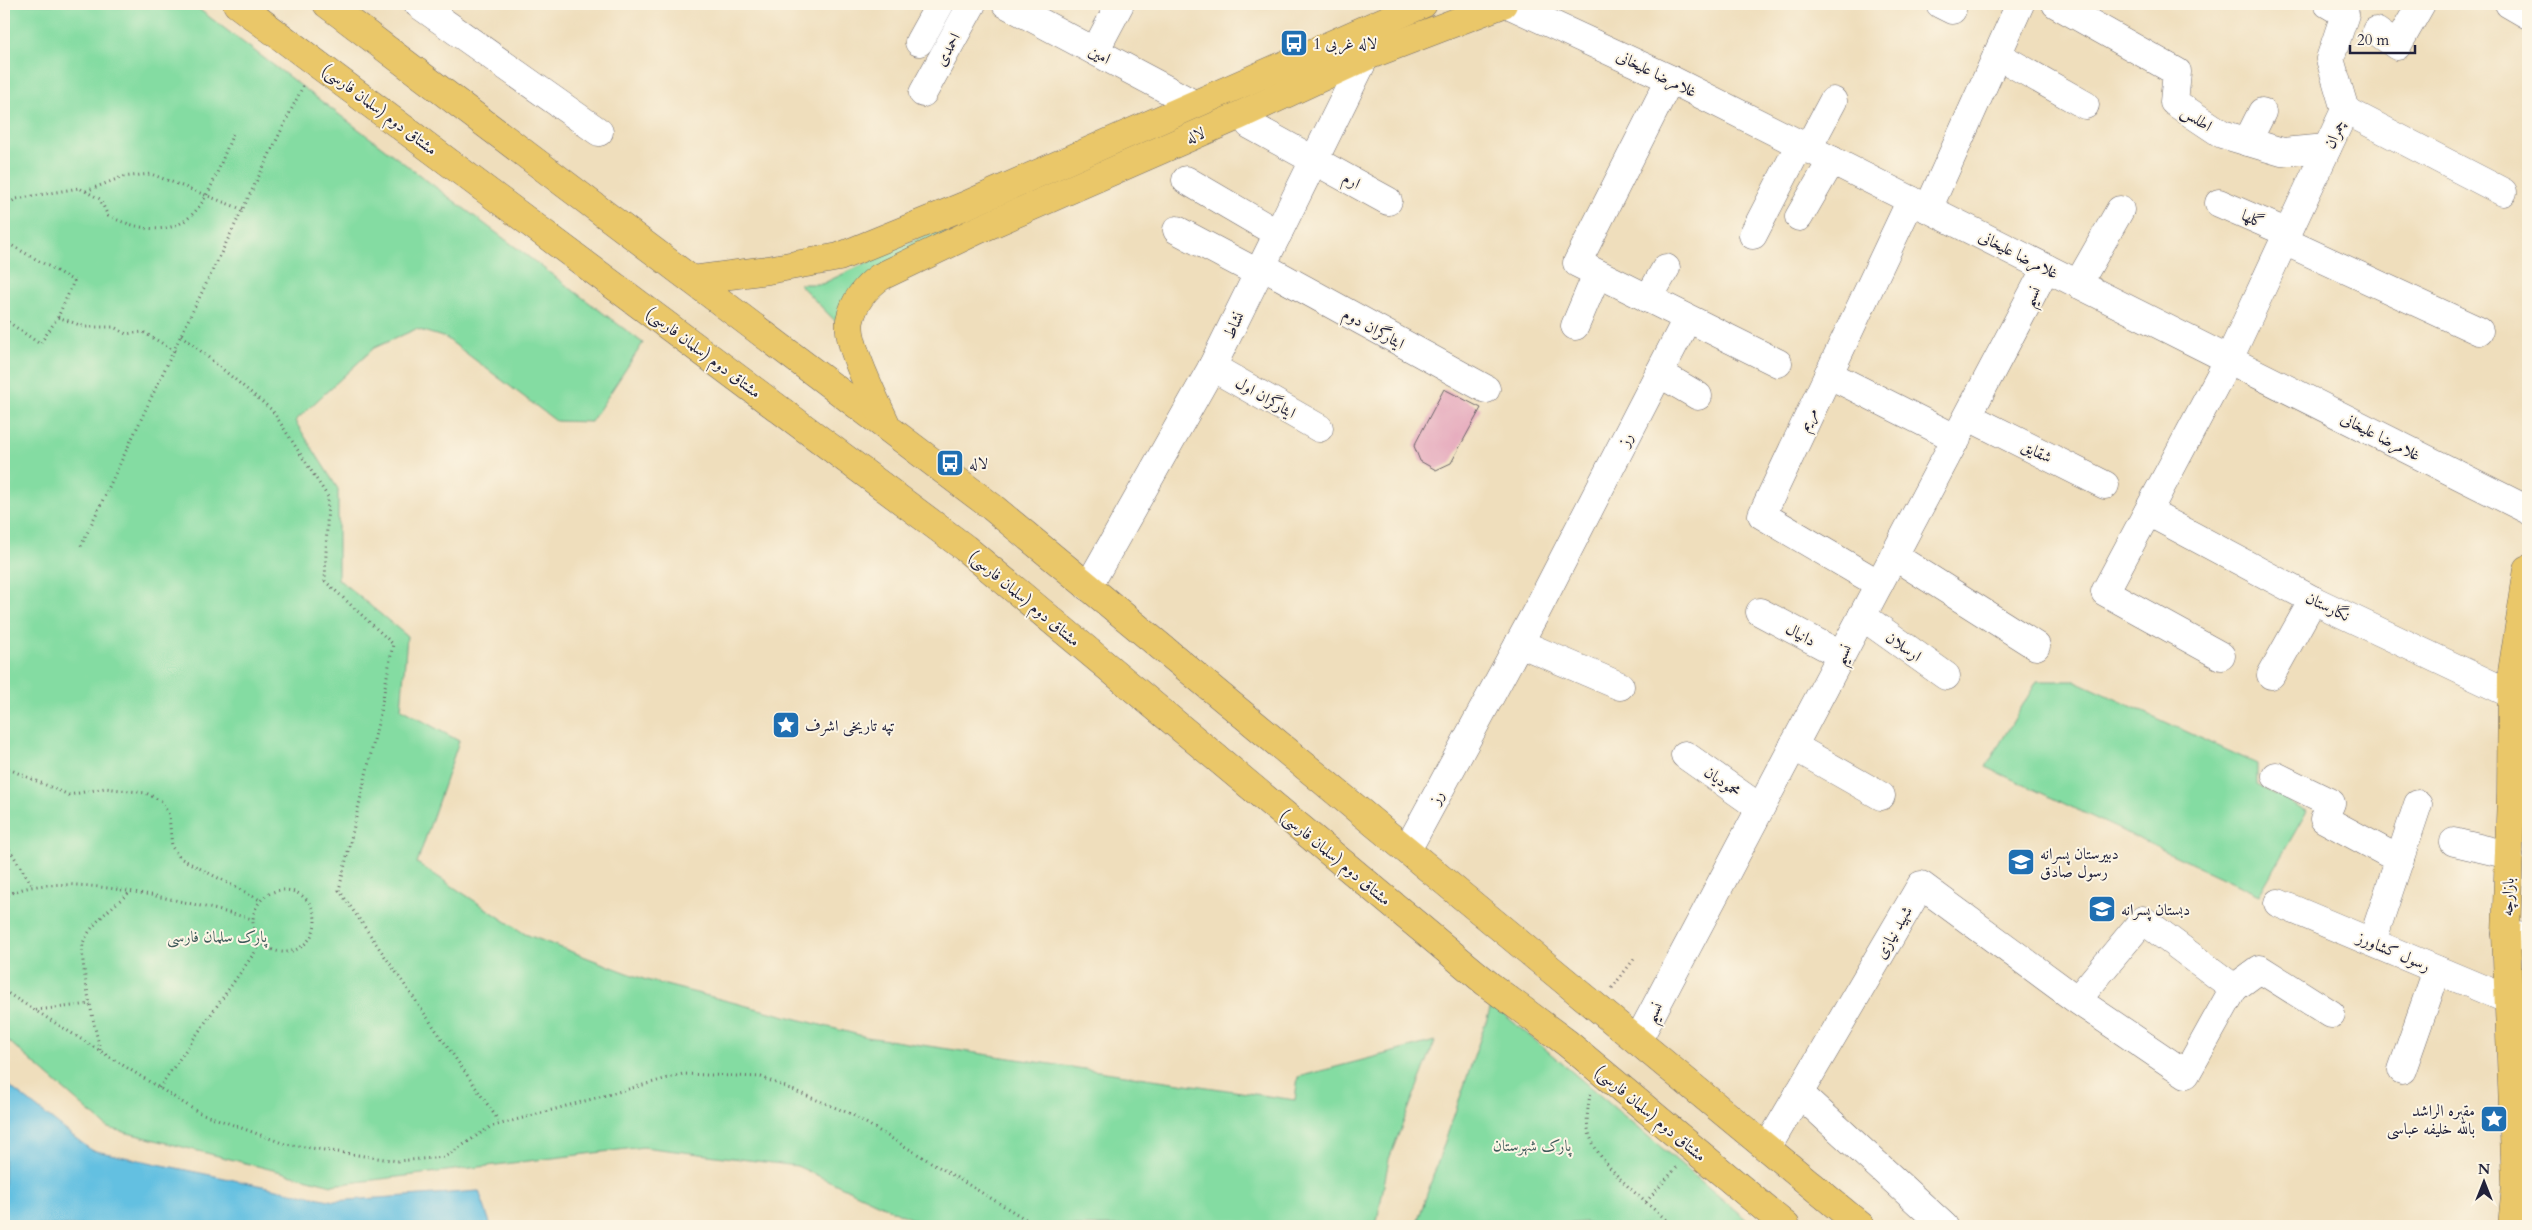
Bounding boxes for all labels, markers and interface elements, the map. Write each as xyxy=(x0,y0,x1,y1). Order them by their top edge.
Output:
scale bar xyxy=(2350,22,2414,54)
bus stop icon: لاله غربی 1 xyxy=(1279,28,1309,58)
street label: احمدی xyxy=(930,29,966,70)
text: 20 m xyxy=(2357,30,2389,50)
place label: لاله غربی 1 xyxy=(1313,33,1377,55)
street label: امین xyxy=(1085,40,1114,70)
street label: غلامرضا علیخانی xyxy=(1613,45,1700,103)
street label: مشتاق دوم (سلمان فارسی) xyxy=(315,59,442,163)
street label: اطلس xyxy=(2177,101,2216,137)
street label: چمران xyxy=(2319,116,2351,153)
street label: لاله xyxy=(1182,122,1209,150)
street label: ارم xyxy=(1337,167,1364,197)
street label: گلها xyxy=(2238,204,2267,234)
street label: غلامرضا علیخانی xyxy=(1975,225,2062,284)
street label: نسیم xyxy=(2017,282,2051,313)
street label: مشتاق دوم (سلمان فارسی) xyxy=(639,302,766,406)
street label: ایثارگران دوم xyxy=(1337,303,1408,357)
street label: نشاط xyxy=(1218,308,1250,343)
street label: ایثارگران اول xyxy=(1231,372,1300,424)
street label: مریم xyxy=(1793,404,1826,436)
street label: غلامرضا علیخانی xyxy=(2337,407,2424,466)
street label: رز xyxy=(1612,429,1639,452)
street label: شقایق xyxy=(2018,435,2056,469)
bus stop icon: لاله xyxy=(935,448,965,478)
place label: لاله xyxy=(969,453,988,475)
street label: مشتاق دوم (سلمان فارسی) xyxy=(962,546,1085,654)
street label: نگارستان xyxy=(2302,587,2353,627)
street label: دانیال xyxy=(1782,618,1819,652)
street label: ارسلان xyxy=(1881,627,1926,667)
street label: نسیم xyxy=(1828,640,1862,671)
place icon: تپه تاریخی اشرف xyxy=(771,710,801,740)
place label: تپه تاریخی اشرف xyxy=(805,715,895,737)
street label: محمودیان xyxy=(1700,761,1745,802)
street label: رز xyxy=(1423,787,1450,810)
street label: مشتاق دوم (سلمان فارسی) xyxy=(1273,805,1396,913)
place label: دبیرستان پسرانه رسول صادق xyxy=(2040,843,2119,883)
school or university icon: دبیرستان پسرانه رسول صادق xyxy=(2006,847,2036,877)
street label: بازارچه xyxy=(2496,877,2520,917)
school or university icon: دبستان پسرانه xyxy=(2087,894,2117,924)
place label: دبستان پسرانه xyxy=(2121,899,2190,922)
street label: شهید نیازی xyxy=(1870,902,1918,963)
park label: پارک سلمان فارسی xyxy=(167,926,268,948)
street label: رسول کشاورز xyxy=(2352,926,2434,977)
street label: نسیم xyxy=(1639,998,1673,1029)
street label: مشتاق دوم (سلمان فارسی) xyxy=(1588,1061,1711,1169)
place label: مقبره الراشد بالله خلیفه عباسی xyxy=(2387,1100,2475,1140)
place icon: مقبره الراشد بالله خلیفه عباسی xyxy=(2479,1104,2509,1134)
park label: پارک شهرستان xyxy=(1493,1135,1572,1157)
north arrow xyxy=(2460,1158,2510,1208)
text: N xyxy=(2478,1160,2490,1179)

